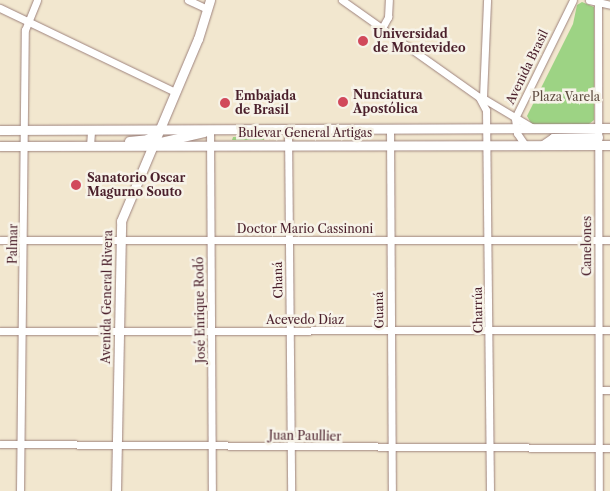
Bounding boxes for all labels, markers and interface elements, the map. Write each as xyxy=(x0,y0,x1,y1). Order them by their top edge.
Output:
place label: Universidad de Montevideo xyxy=(373,27,466,55)
street label: Avenida Brasil xyxy=(503,27,551,107)
marker: Universidad de Montevideo xyxy=(357,35,369,47)
place label: Nunciatura Apostólica xyxy=(353,88,423,116)
place label: Embajada de Brasil xyxy=(235,89,296,117)
park label: Plaza Varela xyxy=(532,90,600,104)
marker: Nunciatura Apostólica xyxy=(337,96,349,108)
marker: Embajada de Brasil xyxy=(219,97,231,109)
street label: Bulevar General Artigas xyxy=(238,126,372,140)
place label: Sanatorio Oscar Magurno Souto xyxy=(87,171,185,199)
marker: Sanatorio Oscar Magurno Souto xyxy=(69,178,83,192)
street label: Canelones xyxy=(580,216,594,276)
street label: Doctor Mario Cassinoni xyxy=(237,222,373,236)
street label: Palmar xyxy=(5,224,21,264)
street label: Avenida General Rivera xyxy=(99,230,115,364)
street label: José Enrique Rodó xyxy=(192,257,208,363)
street label: Chaná xyxy=(270,261,286,299)
street label: Charrúa xyxy=(470,287,486,333)
street label: Guaná xyxy=(371,291,387,329)
street label: Acevedo Díaz xyxy=(266,313,344,327)
street label: Juan Paullier xyxy=(269,428,341,444)

